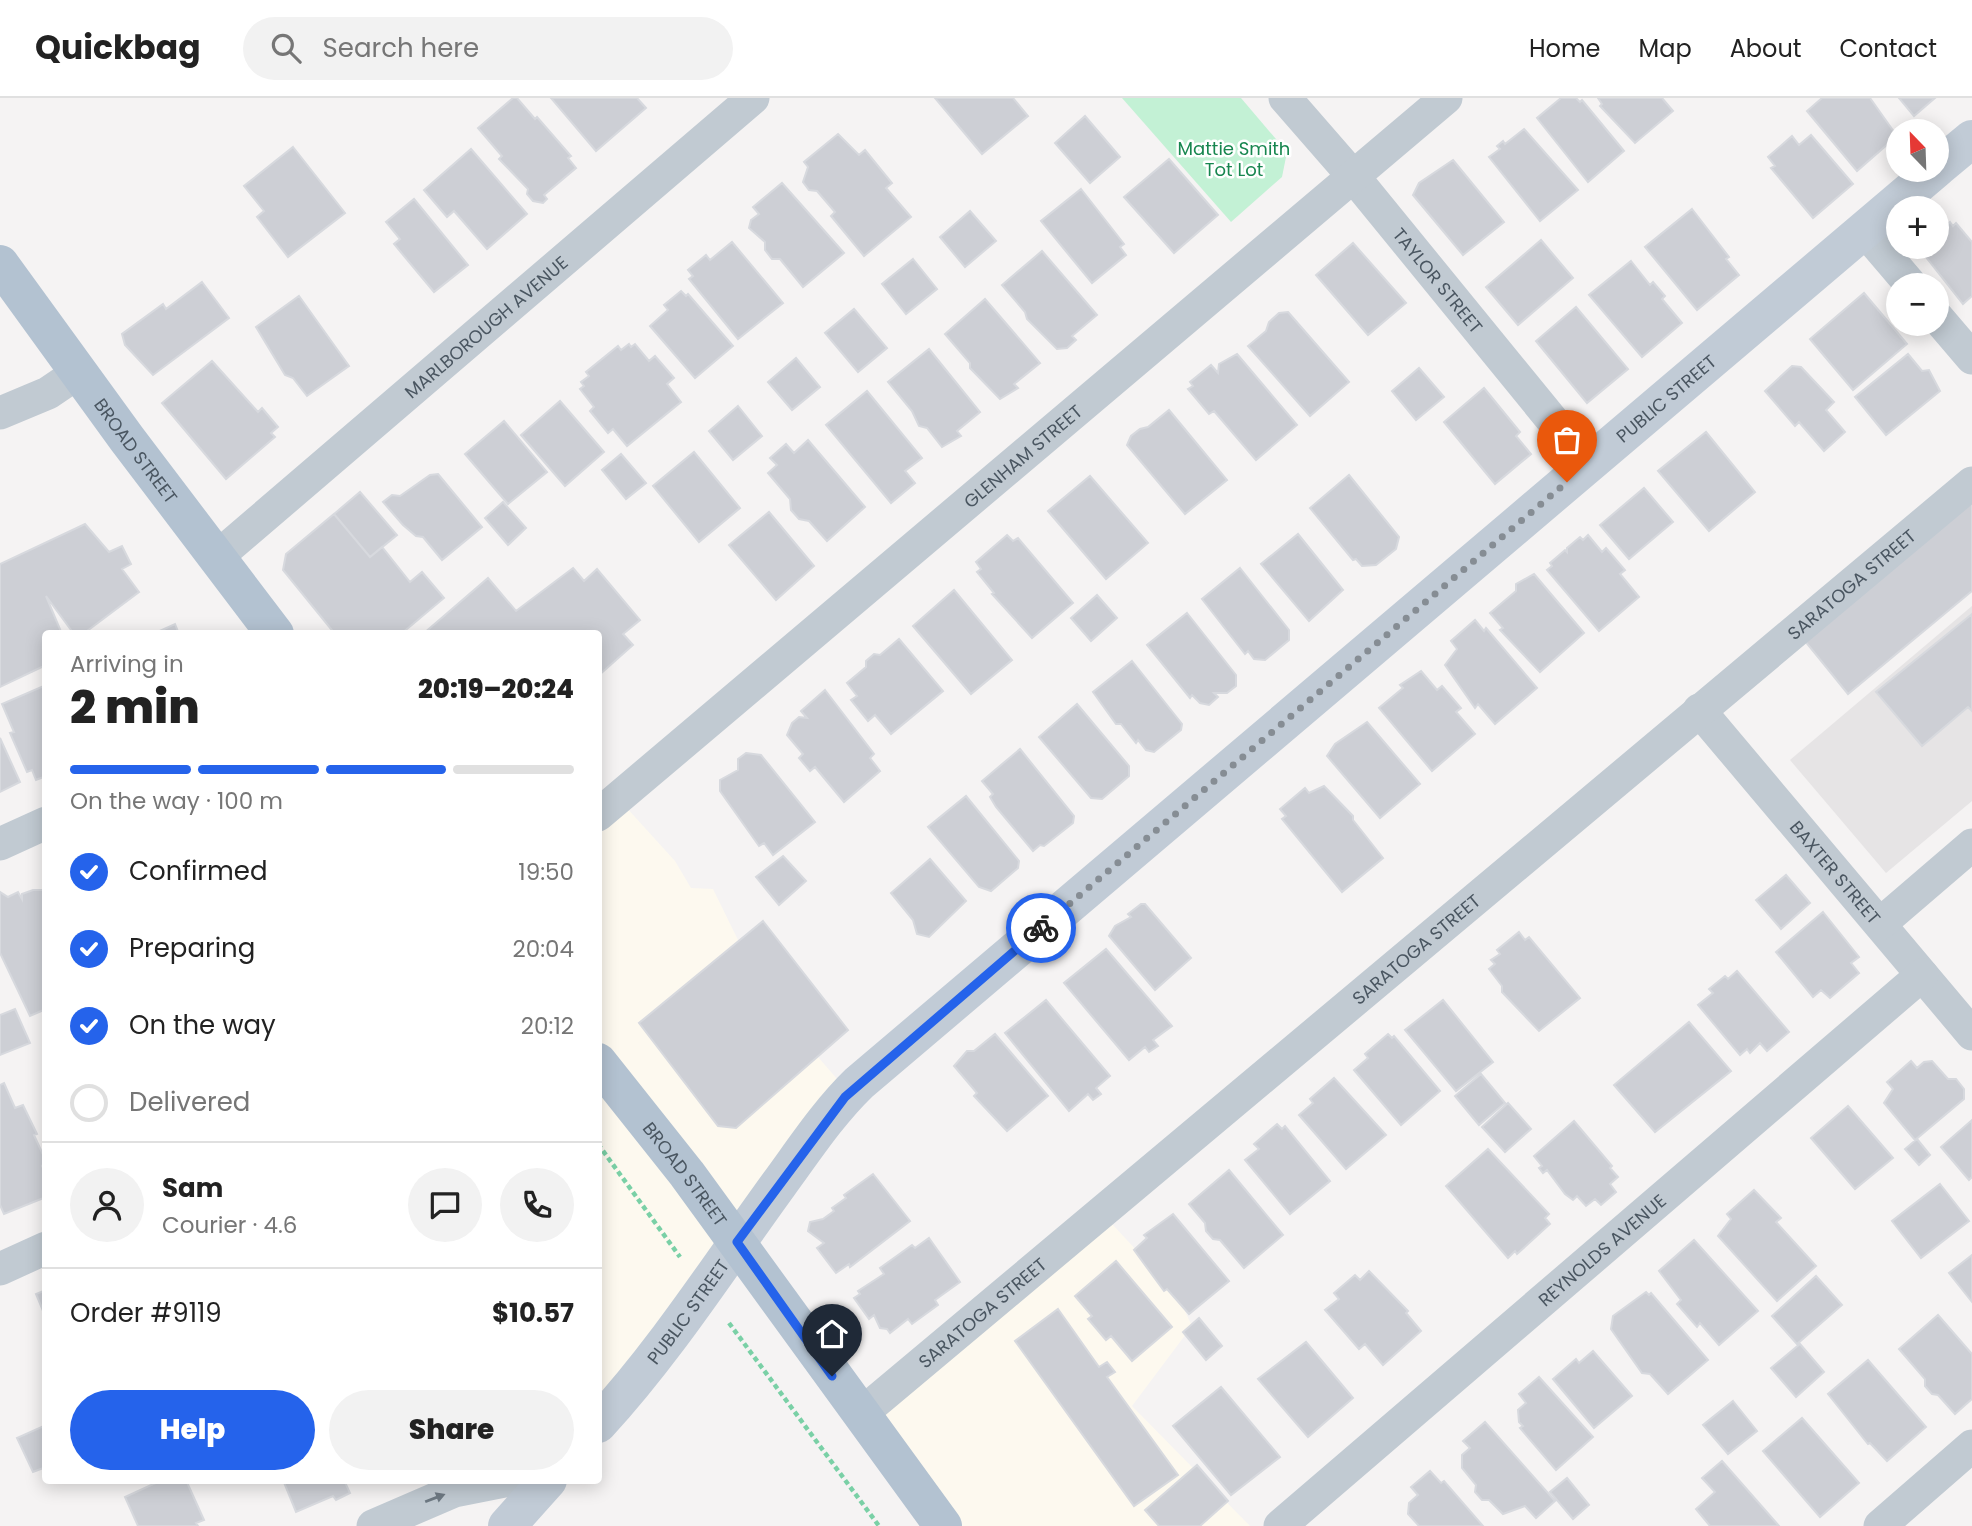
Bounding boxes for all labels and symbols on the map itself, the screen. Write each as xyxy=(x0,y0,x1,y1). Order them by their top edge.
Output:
north arrow xyxy=(1886,119,1950,182)
park label: Mattie Smith Tot Lot xyxy=(1178,136,1290,182)
street label: TAYLOR STREET xyxy=(1387,222,1489,339)
street label: MARLBOROUGH AVENUE xyxy=(399,250,573,404)
street label: PUBLIC STREET xyxy=(1610,349,1721,448)
street label: BROAD STREET xyxy=(89,393,184,508)
street label: GLENHAM STREET xyxy=(958,398,1087,513)
pin xyxy=(1537,410,1597,482)
street label: SARATOGA STREET xyxy=(1782,523,1921,645)
street label: BAXTER STREET xyxy=(1785,815,1887,930)
street label: SARATOGA STREET xyxy=(1347,888,1486,1010)
courier xyxy=(1006,893,1076,963)
street label: BROAD STREET xyxy=(638,1116,733,1231)
street label: REYNOLDS AVENUE xyxy=(1533,1188,1671,1312)
street label: SARATOGA STREET xyxy=(913,1251,1052,1374)
street label: PUBLIC STREET xyxy=(641,1254,735,1369)
pin xyxy=(802,1304,862,1376)
one-way arrow xyxy=(425,1492,446,1503)

